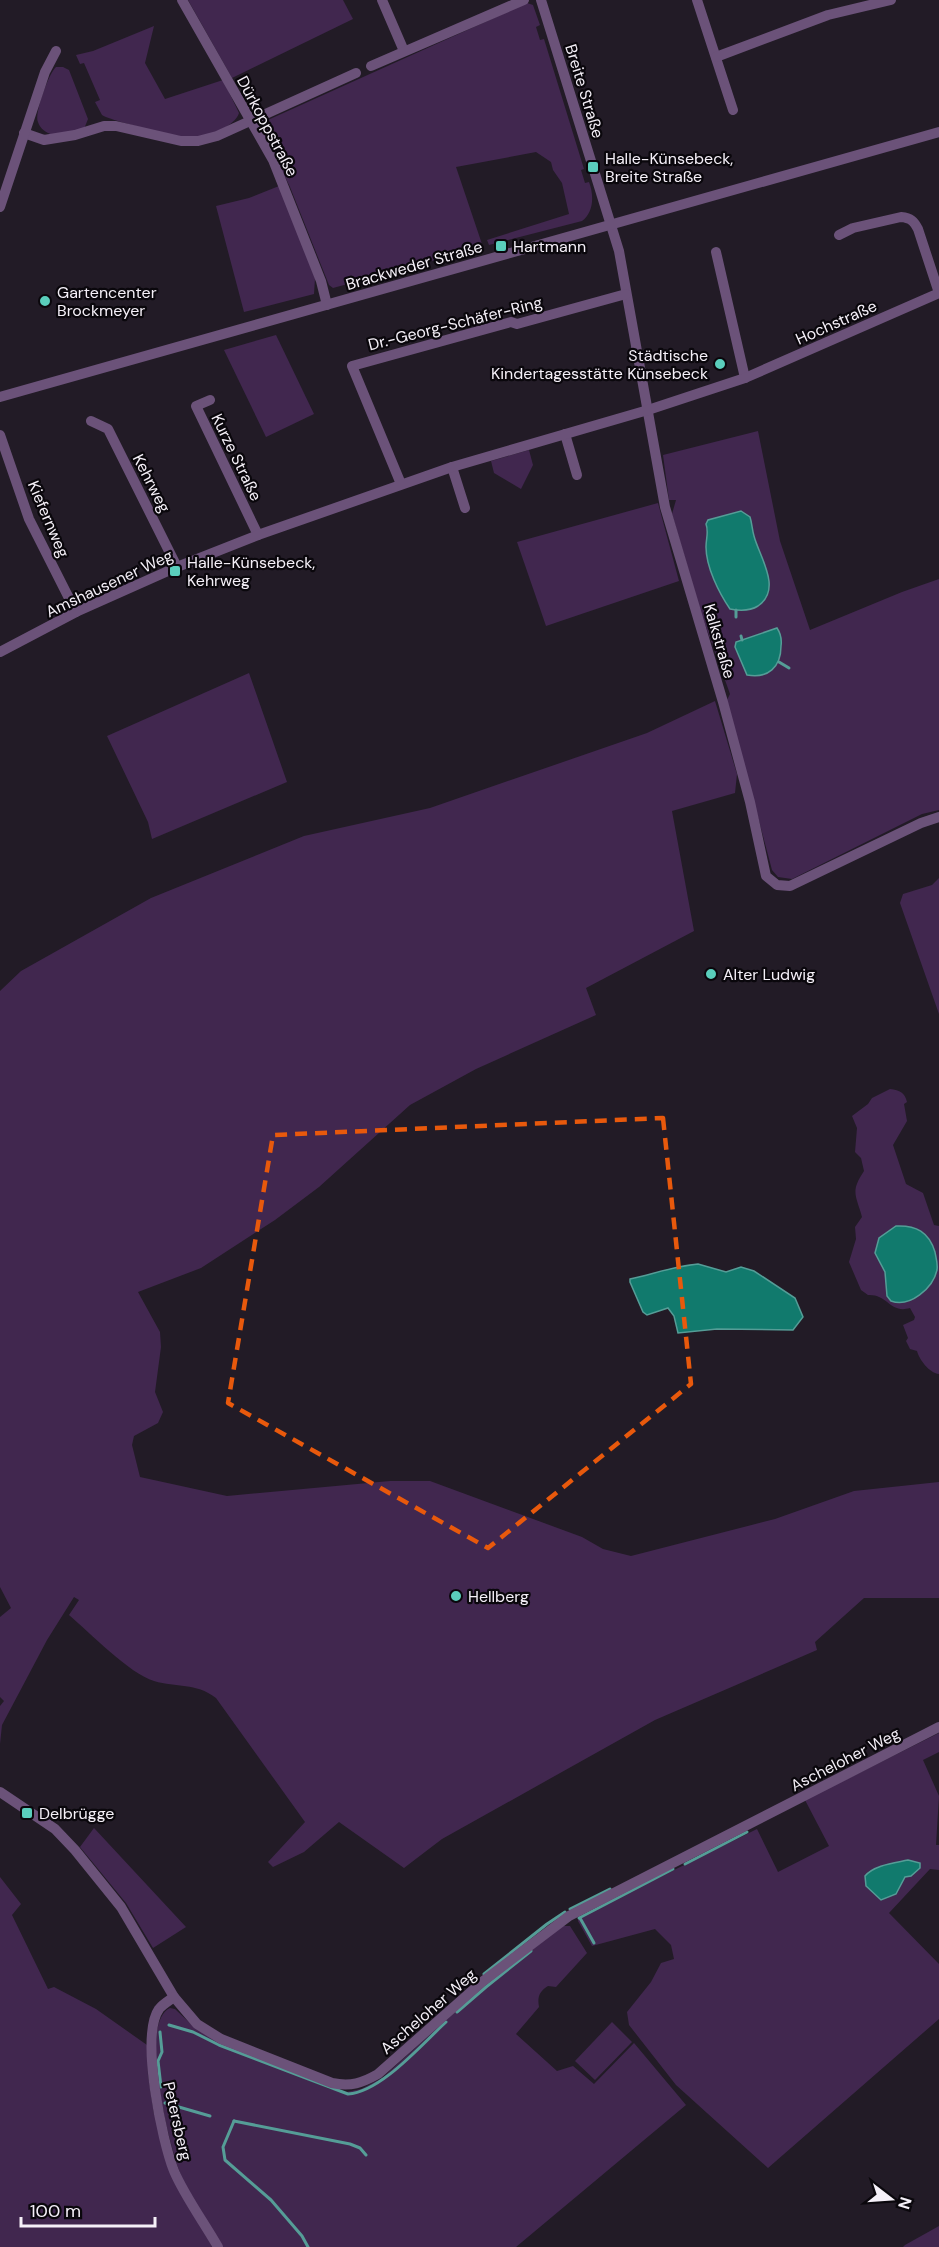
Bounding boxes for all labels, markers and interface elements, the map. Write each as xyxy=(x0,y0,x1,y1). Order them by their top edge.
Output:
street label: Breite Straße xyxy=(560,42,609,141)
street label: Dürkoppstraße xyxy=(232,72,303,180)
place label: Halle-Künsebeck, Breite Straße xyxy=(605,148,733,187)
marker: Halle-Künsebeck, Breite Straße xyxy=(586,160,600,174)
street label: Brackweder Straße xyxy=(343,236,485,295)
place label: Hartmann xyxy=(513,236,586,257)
marker: Hartmann xyxy=(494,239,508,253)
place label: Gartencenter Brockmeyer xyxy=(57,282,157,321)
street label: Dr.-Georg-Schäfer-Ring xyxy=(366,292,544,355)
marker: Gartencenter Brockmeyer xyxy=(38,294,52,308)
street label: Hochstraße xyxy=(792,295,880,350)
place label: Städtische Kindertagesstätte Künsebeck xyxy=(491,345,708,384)
marker: Städtische Kindertagesstätte Künsebeck xyxy=(713,357,727,371)
street label: Kurze Straße xyxy=(206,410,267,504)
street label: Kehrweg xyxy=(128,450,175,516)
street label: Kiefernweg xyxy=(23,478,74,561)
street label: Amshausener Weg xyxy=(42,545,176,622)
place label: Halle-Künsebeck, Kehrweg xyxy=(187,552,315,591)
marker: Halle-Künsebeck, Kehrweg xyxy=(168,564,182,578)
street label: Kalkstraße xyxy=(699,601,740,681)
place label: Alter Ludwig xyxy=(723,964,815,985)
marker: Alter Ludwig xyxy=(704,967,718,981)
place label: Hellberg xyxy=(468,1586,529,1607)
marker: Hellberg xyxy=(449,1589,463,1603)
street label: Ascheloher Weg xyxy=(787,1723,904,1796)
place label: Delbrügge xyxy=(39,1803,114,1824)
marker: Delbrügge xyxy=(20,1806,34,1820)
street label: Ascheloher Weg xyxy=(376,1964,481,2059)
street label: Petersberg xyxy=(158,2080,197,2163)
north arrow xyxy=(861,2169,921,2229)
scale bar xyxy=(21,2190,154,2228)
text: N xyxy=(893,2195,917,2212)
text: 100 m xyxy=(30,2199,81,2223)

